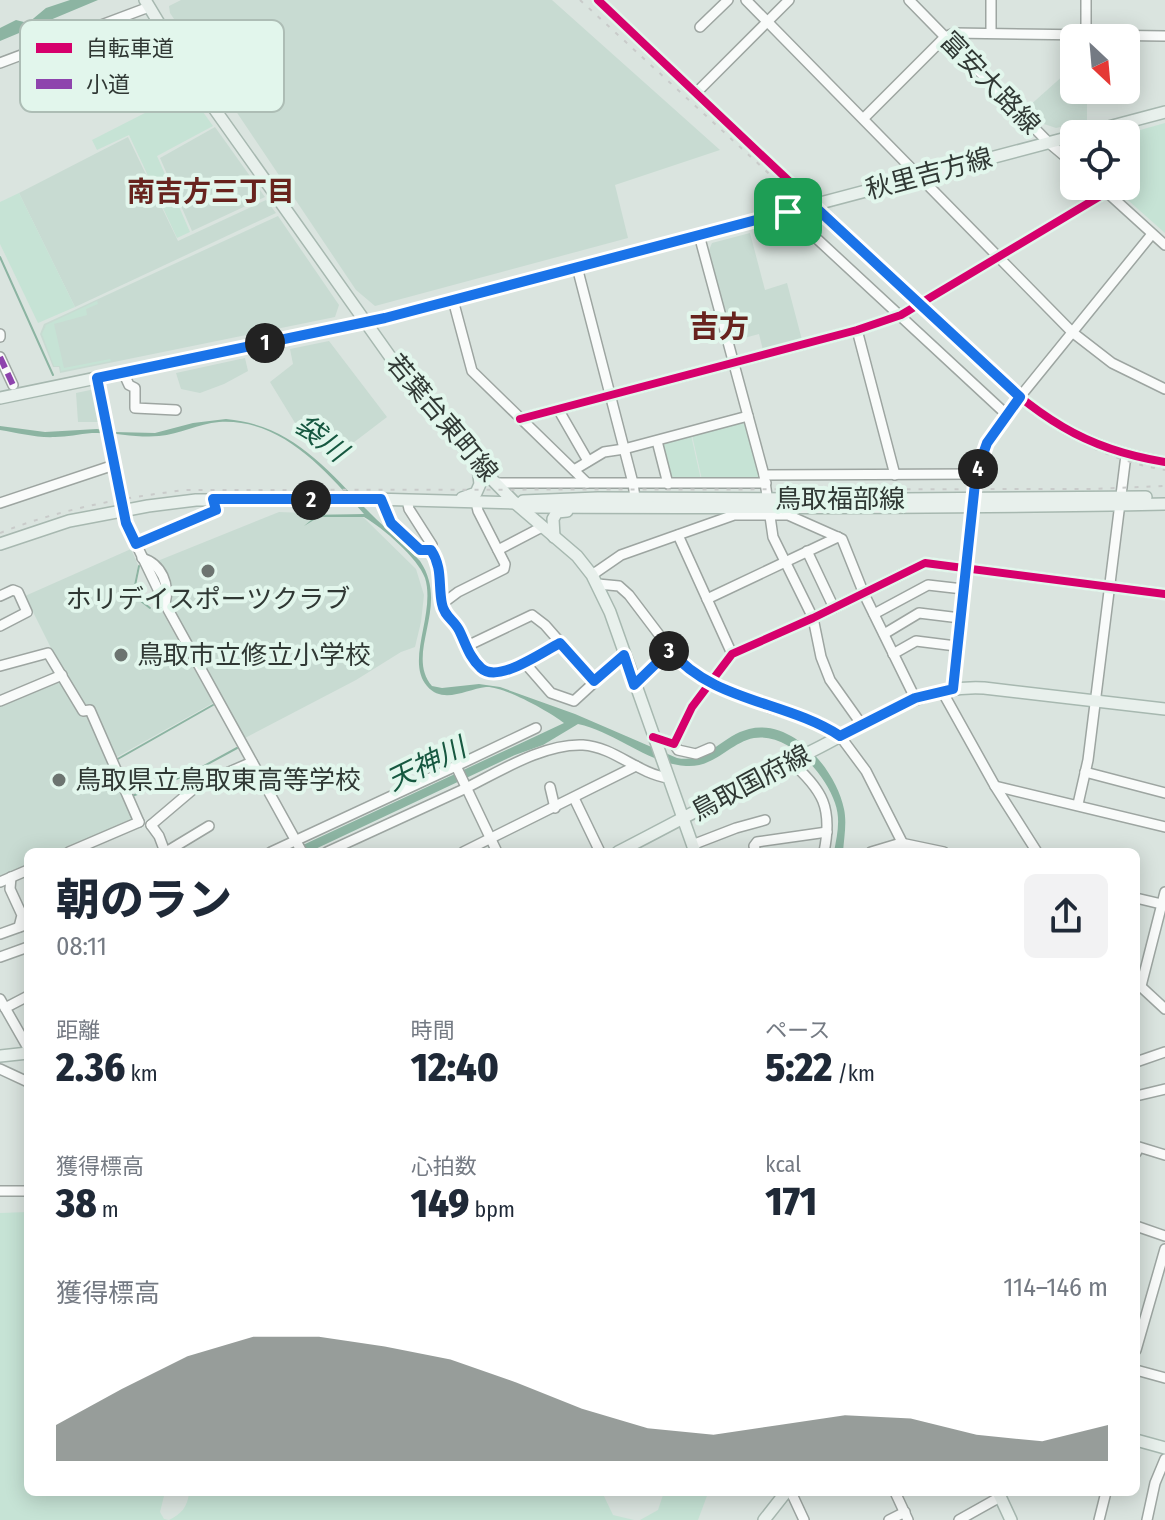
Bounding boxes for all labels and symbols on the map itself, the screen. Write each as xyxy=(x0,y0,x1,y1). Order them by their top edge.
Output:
legend xyxy=(20,20,284,112)
north arrow xyxy=(1060,24,1140,104)
street label: 富安大路線 xyxy=(934,25,1046,141)
text: 自転車道 xyxy=(86,35,174,62)
text: 小道 xyxy=(86,71,130,98)
street label: 秋里吉方線 xyxy=(862,142,996,206)
district label: 南吉方三丁目 xyxy=(127,175,295,208)
pin xyxy=(754,178,822,246)
district label: 吉方 xyxy=(689,309,749,345)
pin: 1 xyxy=(245,323,285,363)
street label: 若葉台東町線 xyxy=(380,348,504,488)
water label: 袋川 xyxy=(289,408,356,470)
pin: 4 xyxy=(958,449,998,489)
pin: 2 xyxy=(291,480,331,520)
street label: 鳥取福部線 xyxy=(775,484,905,515)
marker: ホリデイスポーツクラブ xyxy=(199,562,217,580)
place label: ホリデイスポーツクラブ xyxy=(66,584,350,615)
pin: 3 xyxy=(649,631,689,671)
place label: 鳥取市立修立小学校 xyxy=(137,640,371,671)
marker: 鳥取市立修立小学校 xyxy=(112,646,130,664)
water label: 天神川 xyxy=(381,729,474,797)
street label: 鳥取国府線 xyxy=(686,739,816,827)
place label: 鳥取県立鳥取東高等学校 xyxy=(75,765,361,796)
marker: 鳥取県立鳥取東高等学校 xyxy=(50,771,68,789)

